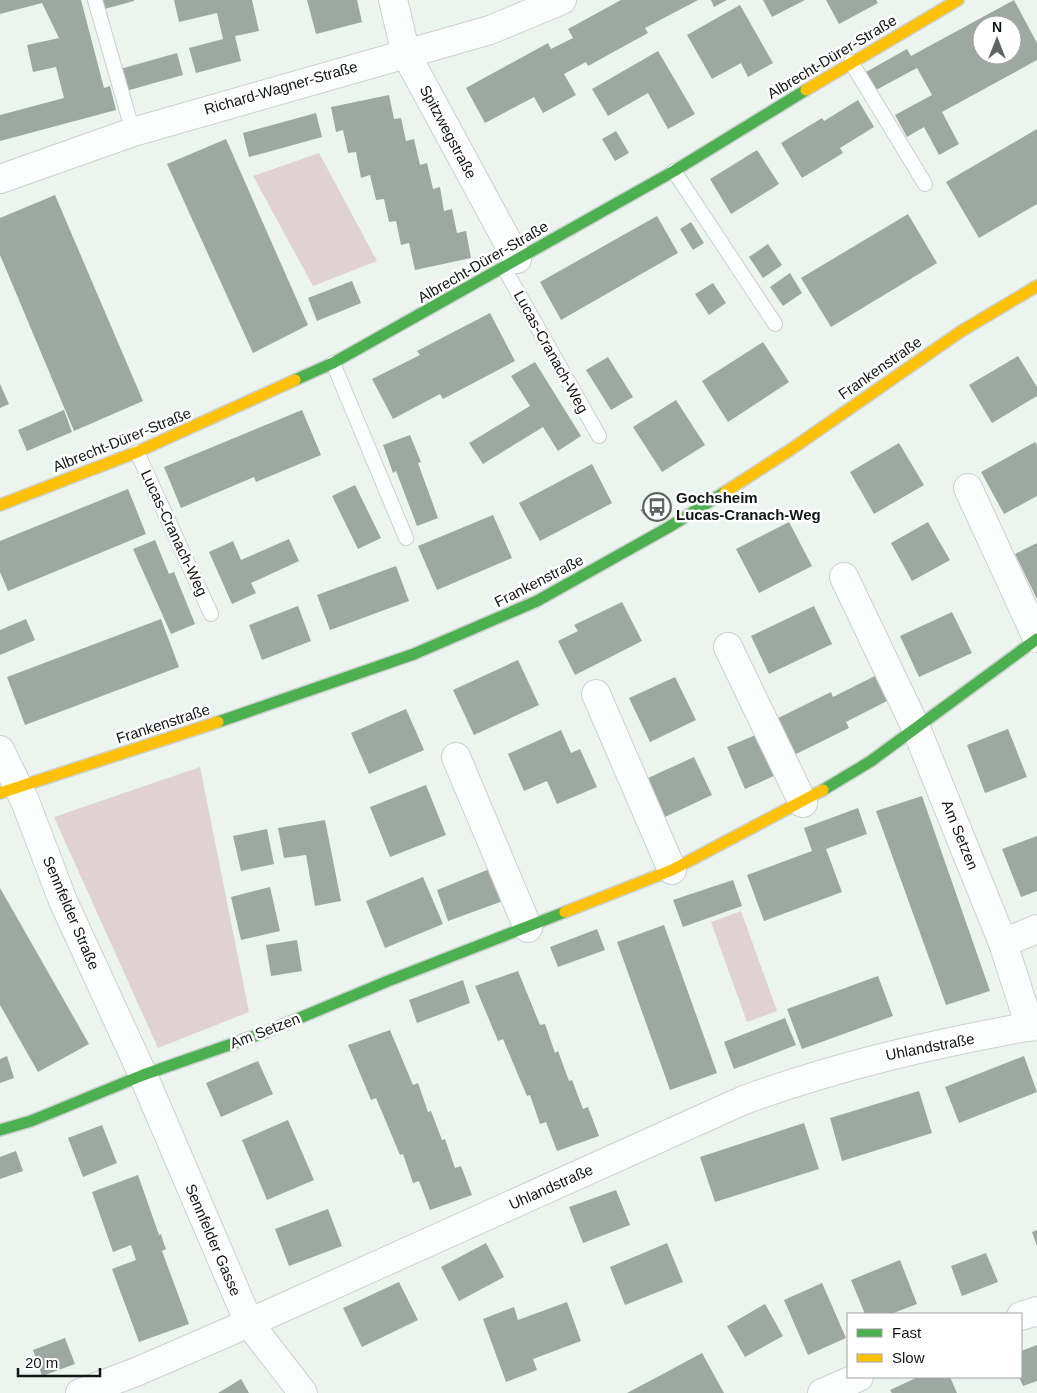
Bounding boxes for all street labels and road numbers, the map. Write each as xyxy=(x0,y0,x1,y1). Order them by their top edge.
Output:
street label: Albrecht-Dürer-Straße xyxy=(764,11,899,102)
street label: Richard-Wagner-Straße xyxy=(202,57,359,118)
street label: Spitzwegstraße xyxy=(417,82,480,181)
street label: Albrecht-Dürer-Straße xyxy=(415,217,551,306)
street label: Lucas-Cranach-Weg xyxy=(511,288,592,416)
street label: Frankenstraße xyxy=(835,333,925,403)
street label: Albrecht-Dürer-Straße xyxy=(50,404,193,475)
street label: Lucas-Cranach-Weg xyxy=(138,467,211,599)
street label: Frankenstraße xyxy=(491,551,586,610)
street label: Frankenstraße xyxy=(114,700,212,747)
street label: Am Setzen xyxy=(939,798,982,872)
street label: Sennfelder Straße xyxy=(40,853,103,972)
street label: Am Setzen xyxy=(228,1009,302,1052)
street label: Uhlandstraße xyxy=(884,1030,976,1063)
street label: Uhlandstraße xyxy=(506,1160,595,1213)
street label: Sennfelder Gasse xyxy=(182,1181,245,1298)

